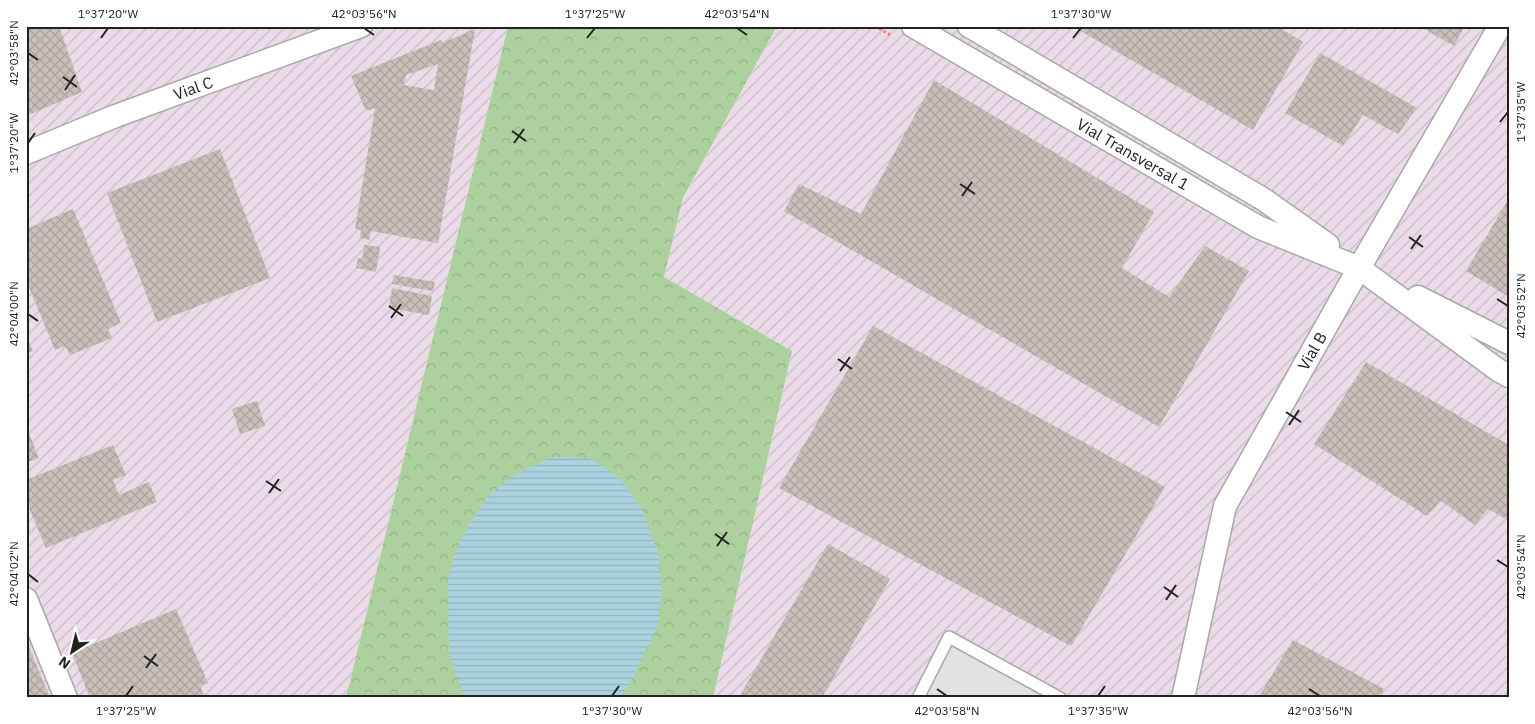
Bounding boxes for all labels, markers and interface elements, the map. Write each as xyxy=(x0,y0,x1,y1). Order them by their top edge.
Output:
text: 1°37'20"W xyxy=(78,6,139,21)
text: 42°03'56"N xyxy=(331,6,397,21)
text: 1°37'25"W xyxy=(565,6,626,21)
text: 42°03'54"N xyxy=(704,6,770,21)
text: 1°37'30"W xyxy=(1051,6,1112,21)
text: 42°03'58"N xyxy=(6,20,21,86)
street label: Vial C xyxy=(171,72,215,104)
text: 1°37'35"W xyxy=(1513,81,1528,142)
text: 1°37'20"W xyxy=(6,112,21,173)
street label: Vial Transversal 1 xyxy=(1073,114,1193,194)
text: 42°03'52"N xyxy=(1513,273,1528,339)
text: 42°04'00"N xyxy=(6,281,21,347)
street label: Vial B xyxy=(1293,328,1331,374)
text: 42°03'54"N xyxy=(1513,534,1528,600)
text: 42°04'02"N xyxy=(6,541,21,607)
north arrow xyxy=(48,626,98,676)
text: N xyxy=(55,652,74,673)
text: 1°37'25"W xyxy=(96,703,157,718)
text: 1°37'30"W xyxy=(582,703,643,718)
text: 42°03'58"N xyxy=(914,703,980,718)
text: 1°37'35"W xyxy=(1068,703,1129,718)
text: 42°03'56"N xyxy=(1287,703,1353,718)

